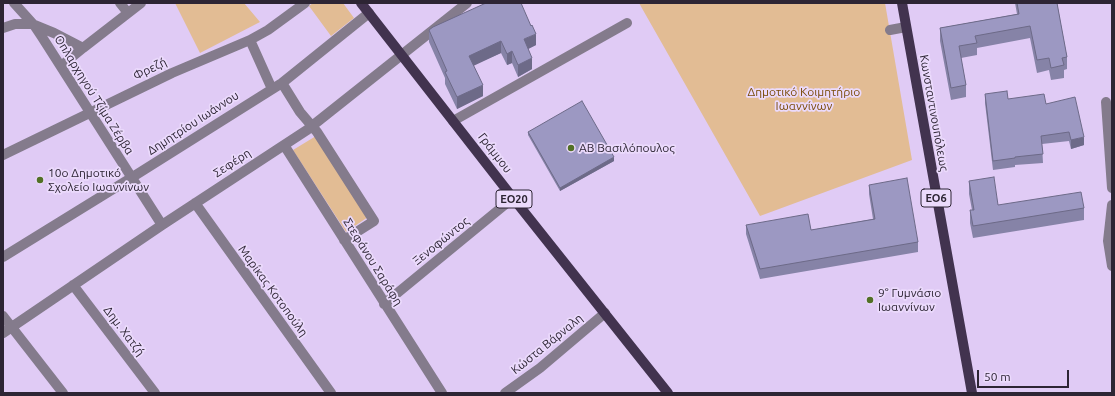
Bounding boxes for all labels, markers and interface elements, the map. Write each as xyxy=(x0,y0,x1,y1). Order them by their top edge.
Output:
street label: Οπλαρχηγού Τζίμα Ζέρβα xyxy=(51,33,137,157)
street label: Κωνσταντινουπόλεως xyxy=(917,53,951,173)
street label: Φρεζή xyxy=(131,55,169,83)
park label: Δημοτικό Κοιμητήριο Ιωαννίνων xyxy=(748,85,860,113)
street label: Δημητρίου Ιωάννου xyxy=(145,88,241,158)
street label: Γράμμου xyxy=(475,130,515,176)
place label: ΑΒ Βασιλόπουλος xyxy=(579,141,675,155)
marker: ΑΒ Βασιλόπουλος xyxy=(566,143,576,153)
street label: Σεφέρη xyxy=(211,146,253,180)
place label: 10ο Δημοτικό Σχολείο Ιωαννίνων xyxy=(48,166,149,194)
marker: 10ο Δημοτικό Σχολείο Ιωαννίνων xyxy=(35,175,45,185)
road number: ΕΟ6 xyxy=(921,189,951,207)
road number: ΕΟ20 xyxy=(496,190,532,208)
street label: Ξενοφώντος xyxy=(410,214,472,268)
street label: Στεφάνου Σαράφη xyxy=(340,216,406,308)
street label: Μαρίκας Κοτοπούλη xyxy=(235,243,311,339)
place label: 9° Γυμνάσιο Ιωαννίνων xyxy=(878,286,941,314)
marker: 9° Γυμνάσιο Ιωαννίνων xyxy=(865,295,875,305)
street label: Δημ. Χατζή xyxy=(101,303,147,359)
street label: Κώστα Βάρναλη xyxy=(508,311,586,377)
scale bar xyxy=(979,362,1071,388)
text: 50 m xyxy=(984,370,1011,383)

